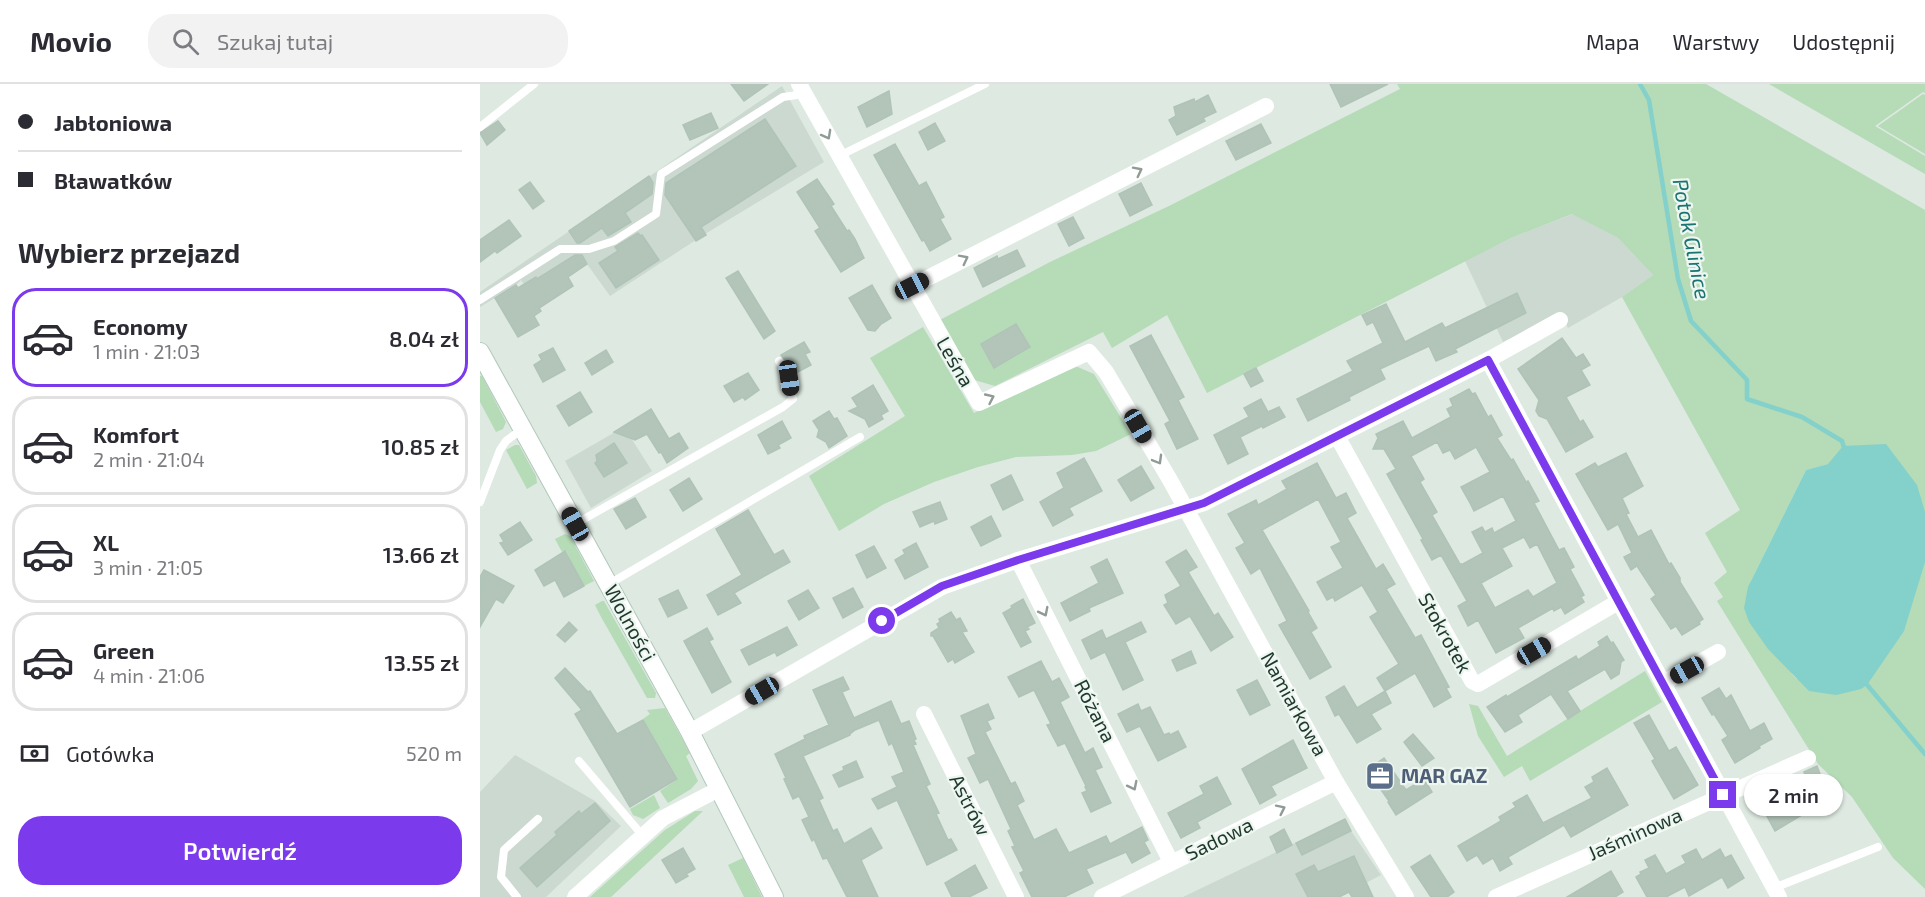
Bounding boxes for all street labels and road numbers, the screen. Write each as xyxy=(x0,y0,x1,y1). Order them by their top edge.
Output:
street label: Leśna xyxy=(932,332,980,391)
street label: Wolności xyxy=(600,580,662,665)
street label: Stokrotek xyxy=(1414,588,1478,677)
street label: Namiarkowa xyxy=(1256,647,1333,760)
street label: Różana xyxy=(1070,675,1122,746)
street label: Astrów xyxy=(945,770,997,839)
street label: Jaśminowa xyxy=(1584,802,1685,865)
street label: Sadowa xyxy=(1181,811,1256,865)

